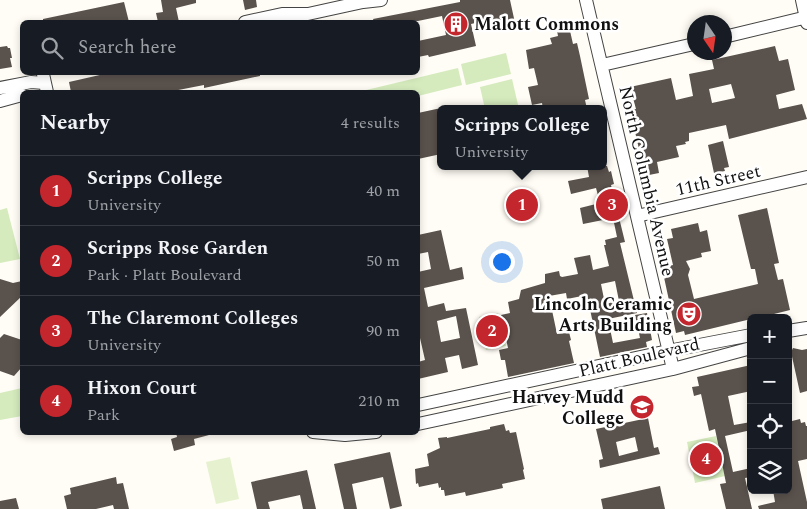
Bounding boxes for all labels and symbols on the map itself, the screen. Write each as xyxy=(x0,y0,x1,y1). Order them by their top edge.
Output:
building icon: Malott Commons xyxy=(443,11,469,37)
place label: Malott Commons xyxy=(474,11,619,38)
north arrow xyxy=(687,15,732,60)
street label: North Columbia Avenue xyxy=(611,83,682,279)
street label: 11th Street xyxy=(673,158,763,203)
pin: 1 xyxy=(506,186,538,224)
pin: 3 xyxy=(596,186,628,224)
your location xyxy=(489,249,515,275)
place label: Lincoln Ceramic Arts Building xyxy=(534,291,672,339)
theatre icon: Lincoln Ceramic Arts Building xyxy=(676,301,702,327)
pin: 2 xyxy=(476,312,508,350)
street label: Platt Boulevard xyxy=(576,330,702,385)
place label: Harvey Mudd College xyxy=(512,384,625,432)
school or university icon: Harvey Mudd College xyxy=(629,394,655,420)
pin: 4 xyxy=(690,440,722,478)

